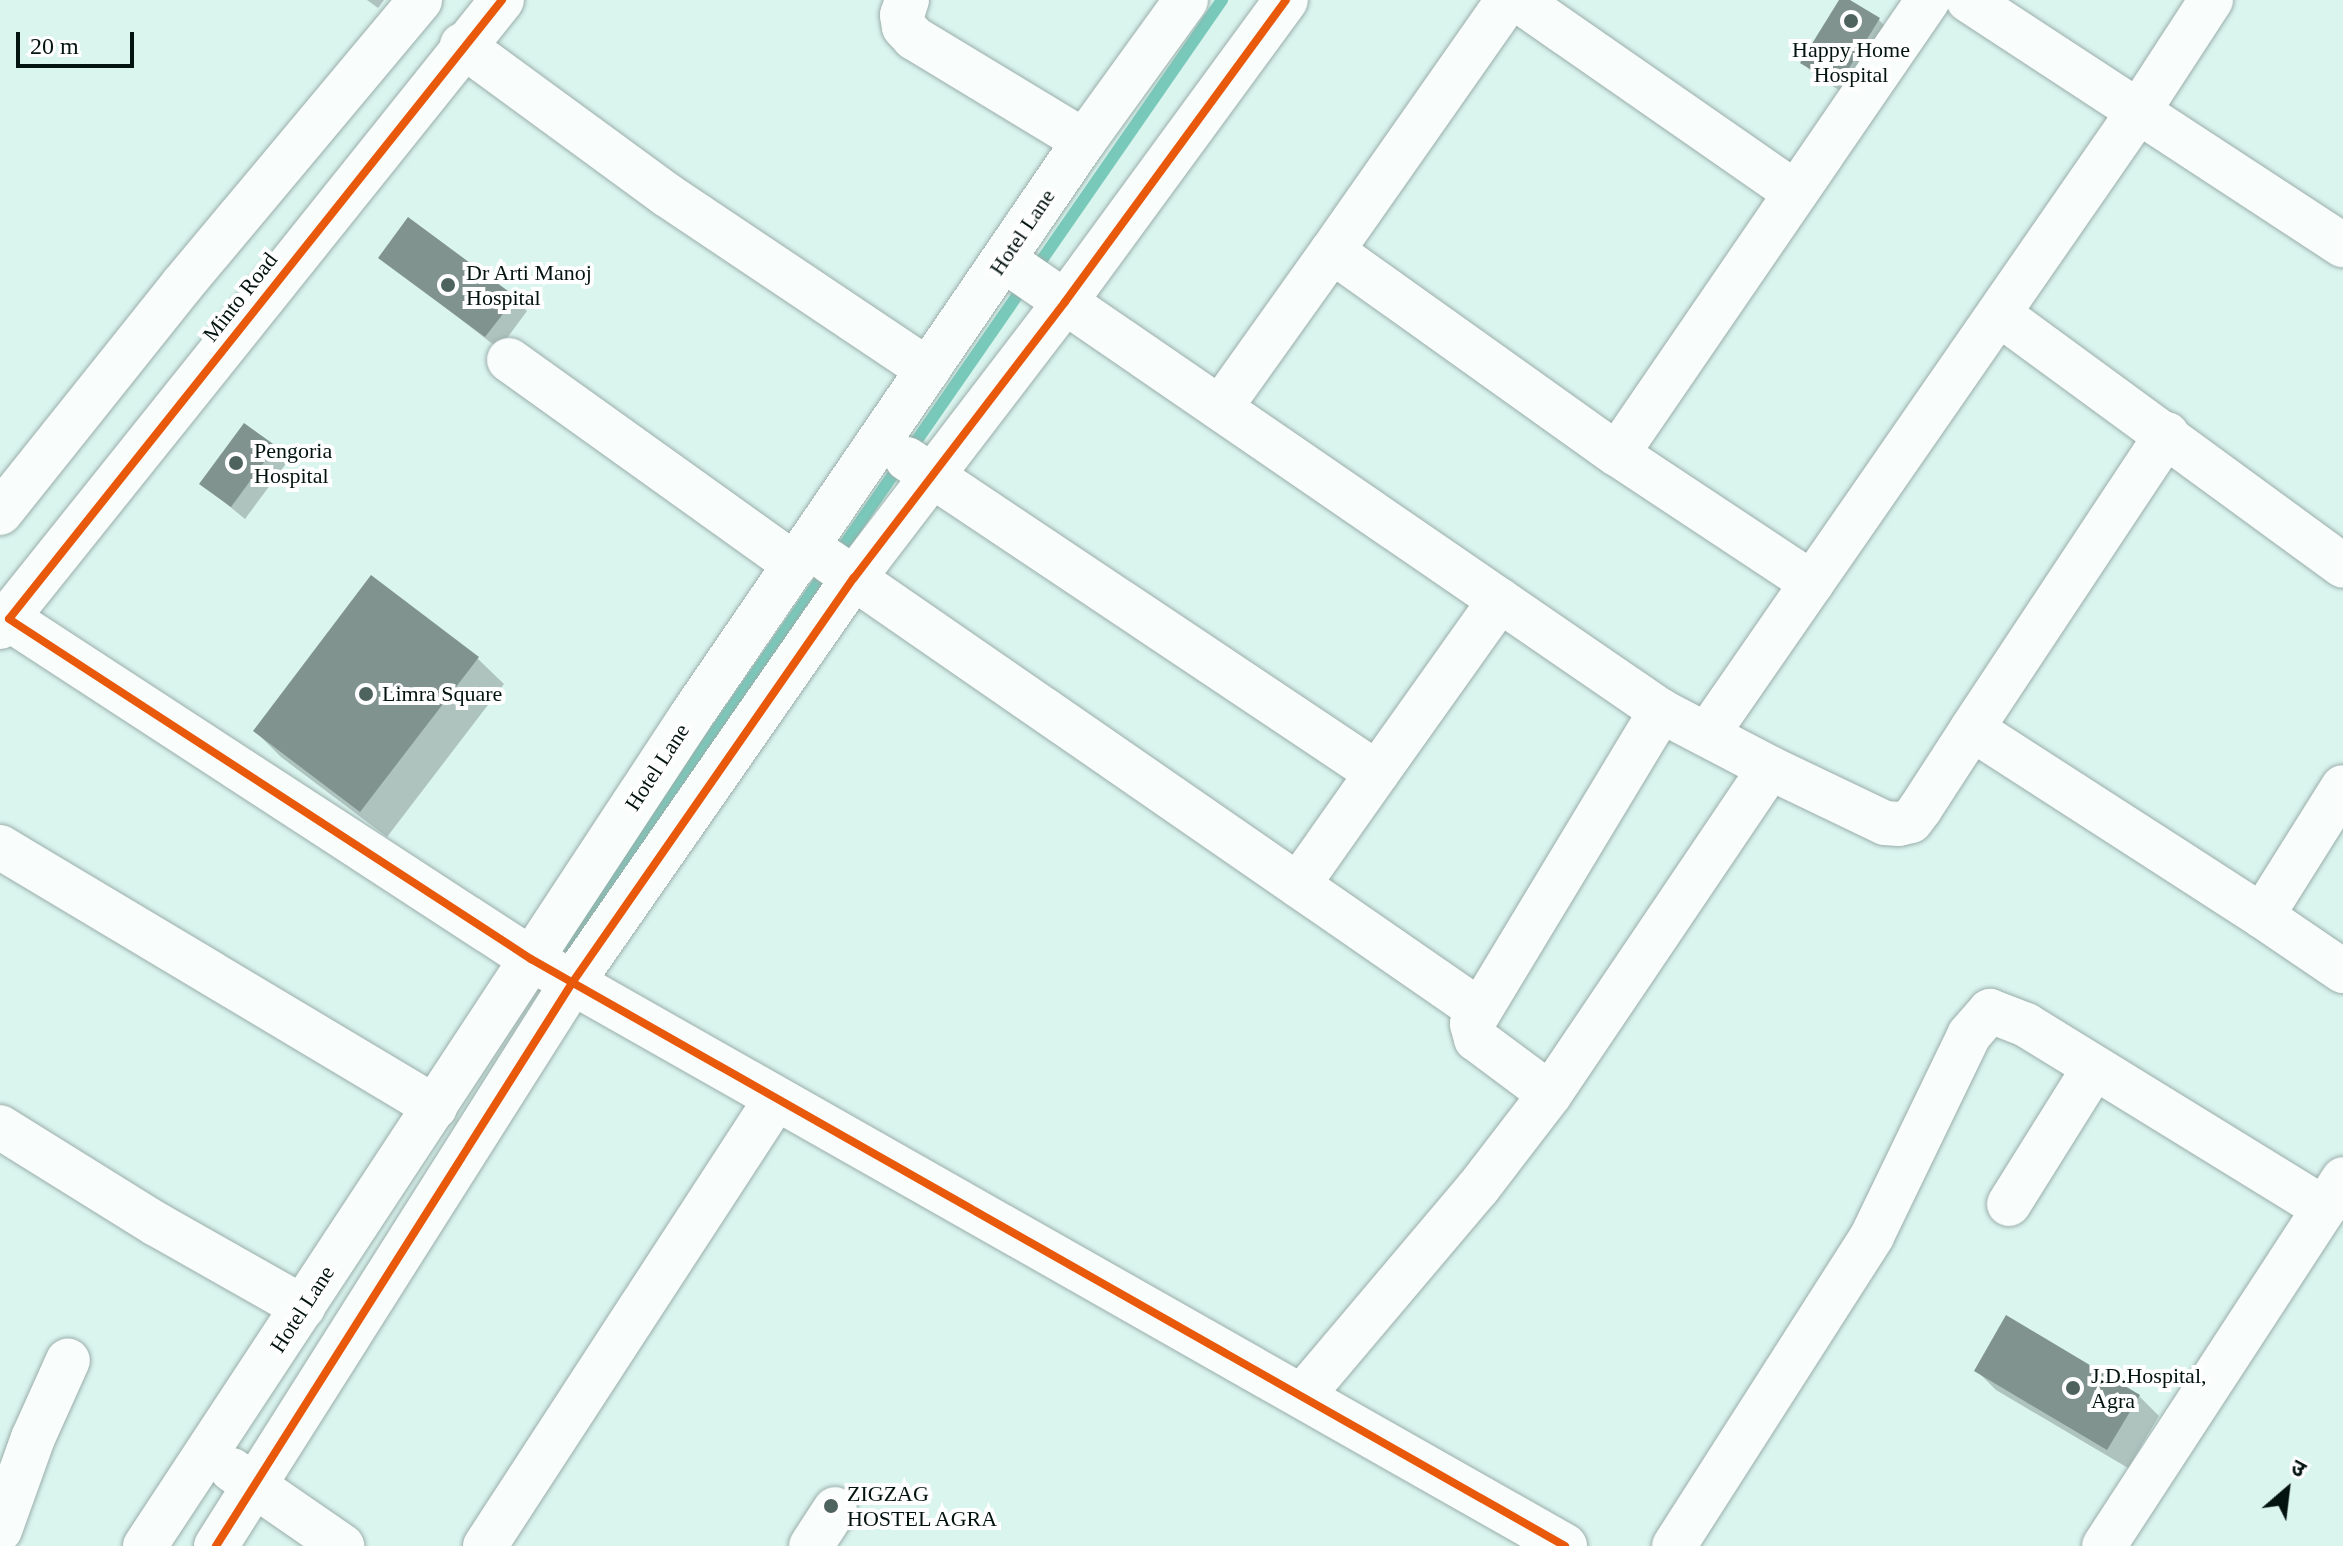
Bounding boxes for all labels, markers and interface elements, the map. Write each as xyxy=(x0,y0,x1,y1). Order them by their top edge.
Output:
marker: Happy Home Hospital xyxy=(1840,10,1862,32)
scale bar xyxy=(20,16,138,66)
text: 20 m xyxy=(30,33,79,59)
place label: Happy Home Hospital xyxy=(1792,36,1910,88)
street label: Hotel Lane xyxy=(984,184,1060,280)
street label: Minto Road xyxy=(197,247,283,347)
place label: Dr Arti Manoj Hospital xyxy=(466,259,593,310)
marker: Dr Arti Manoj Hospital xyxy=(437,274,459,296)
place label: Pengoria Hospital xyxy=(254,437,332,488)
marker: Pengoria Hospital xyxy=(225,452,247,474)
place label: Limra Square xyxy=(382,681,502,707)
marker: Limra Square xyxy=(357,685,375,703)
street label: Hotel Lane xyxy=(619,719,695,815)
street label: Hotel Lane xyxy=(264,1261,340,1357)
place label: J.D.Hospital, Agra xyxy=(2091,1362,2206,1414)
marker: J.D.Hospital, Agra xyxy=(2062,1377,2084,1399)
north arrow xyxy=(2247,1450,2327,1530)
text: उ xyxy=(2287,1454,2310,1482)
place label: ZIGZAG HOSTEL AGRA xyxy=(847,1480,999,1532)
marker: ZIGZAG HOSTEL AGRA xyxy=(822,1497,840,1515)

